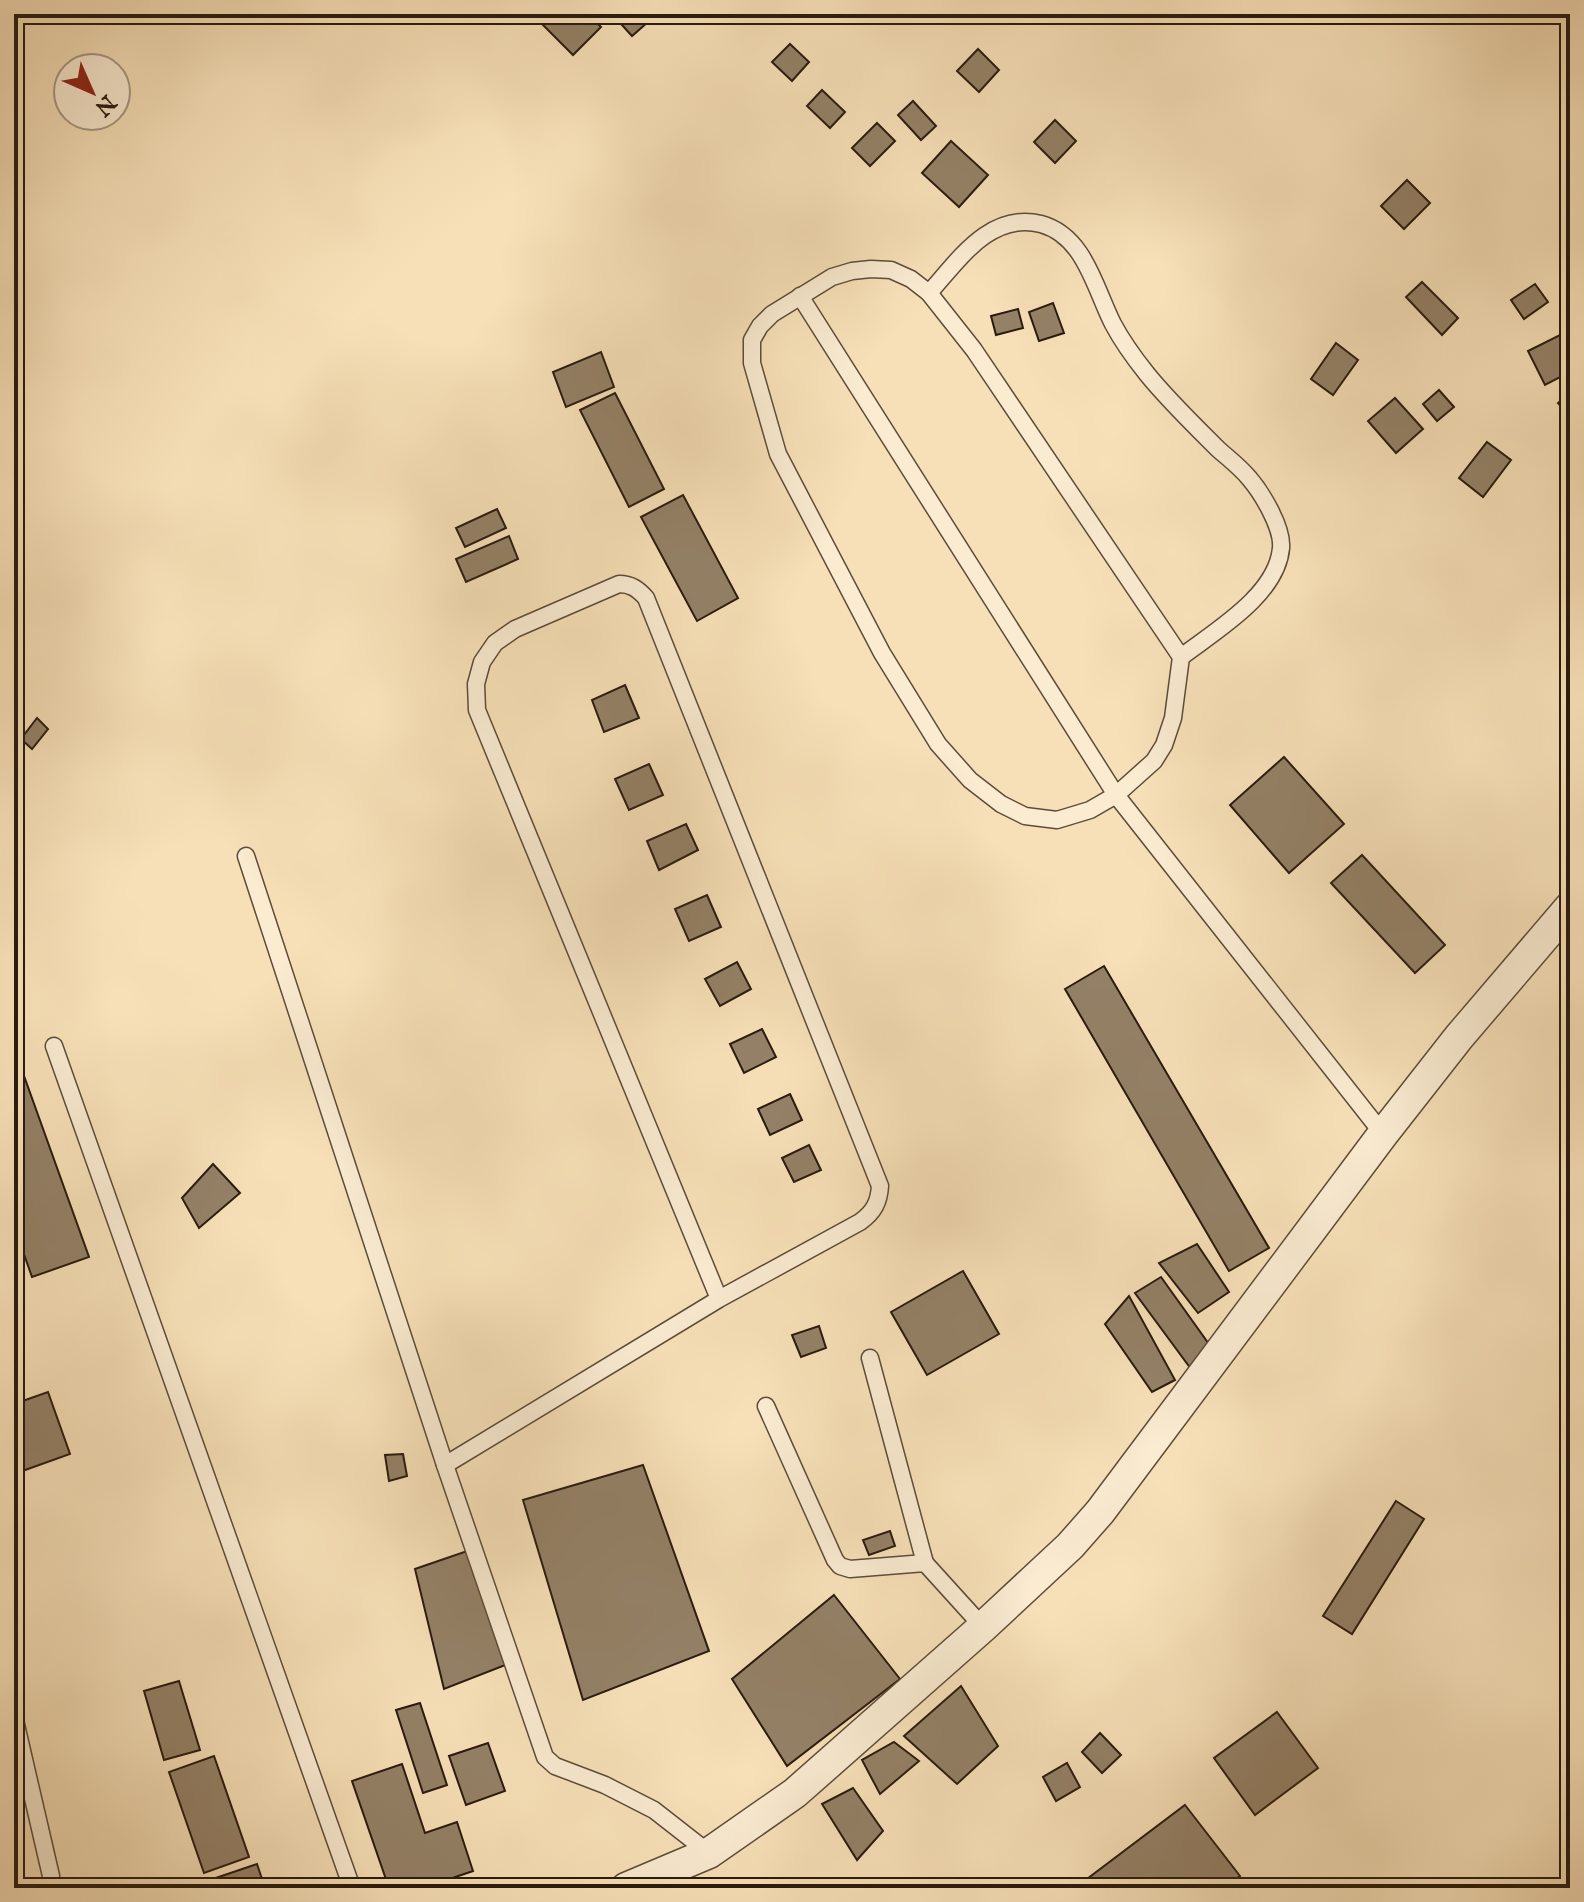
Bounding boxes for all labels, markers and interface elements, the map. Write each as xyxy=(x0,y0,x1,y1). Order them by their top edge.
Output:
north arrow xyxy=(52,52,132,132)
text: N xyxy=(88,87,122,121)

